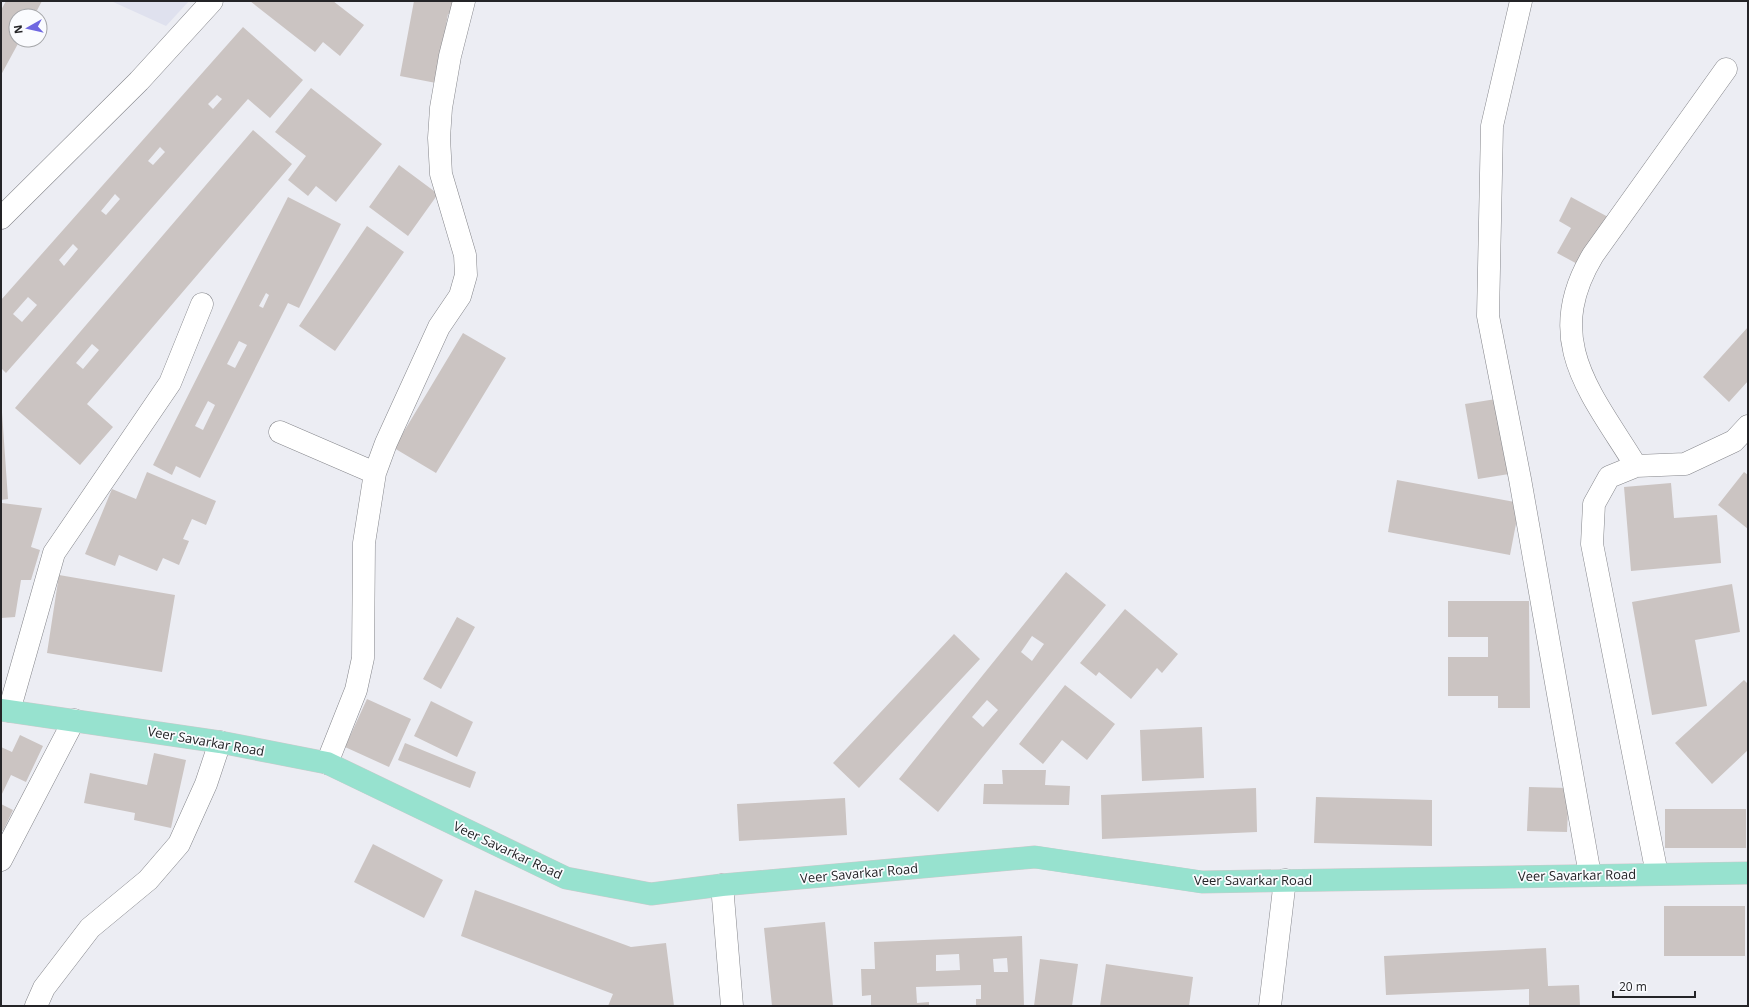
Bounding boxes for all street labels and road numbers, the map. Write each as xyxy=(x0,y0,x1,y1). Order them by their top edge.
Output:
street label: Veer Savarkar Road xyxy=(146,722,266,760)
street label: Veer Savarkar Road xyxy=(451,817,565,883)
street label: Veer Savarkar Road xyxy=(799,859,919,887)
street label: Veer Savarkar Road xyxy=(1518,865,1636,885)
street label: Veer Savarkar Road xyxy=(1194,871,1312,889)

